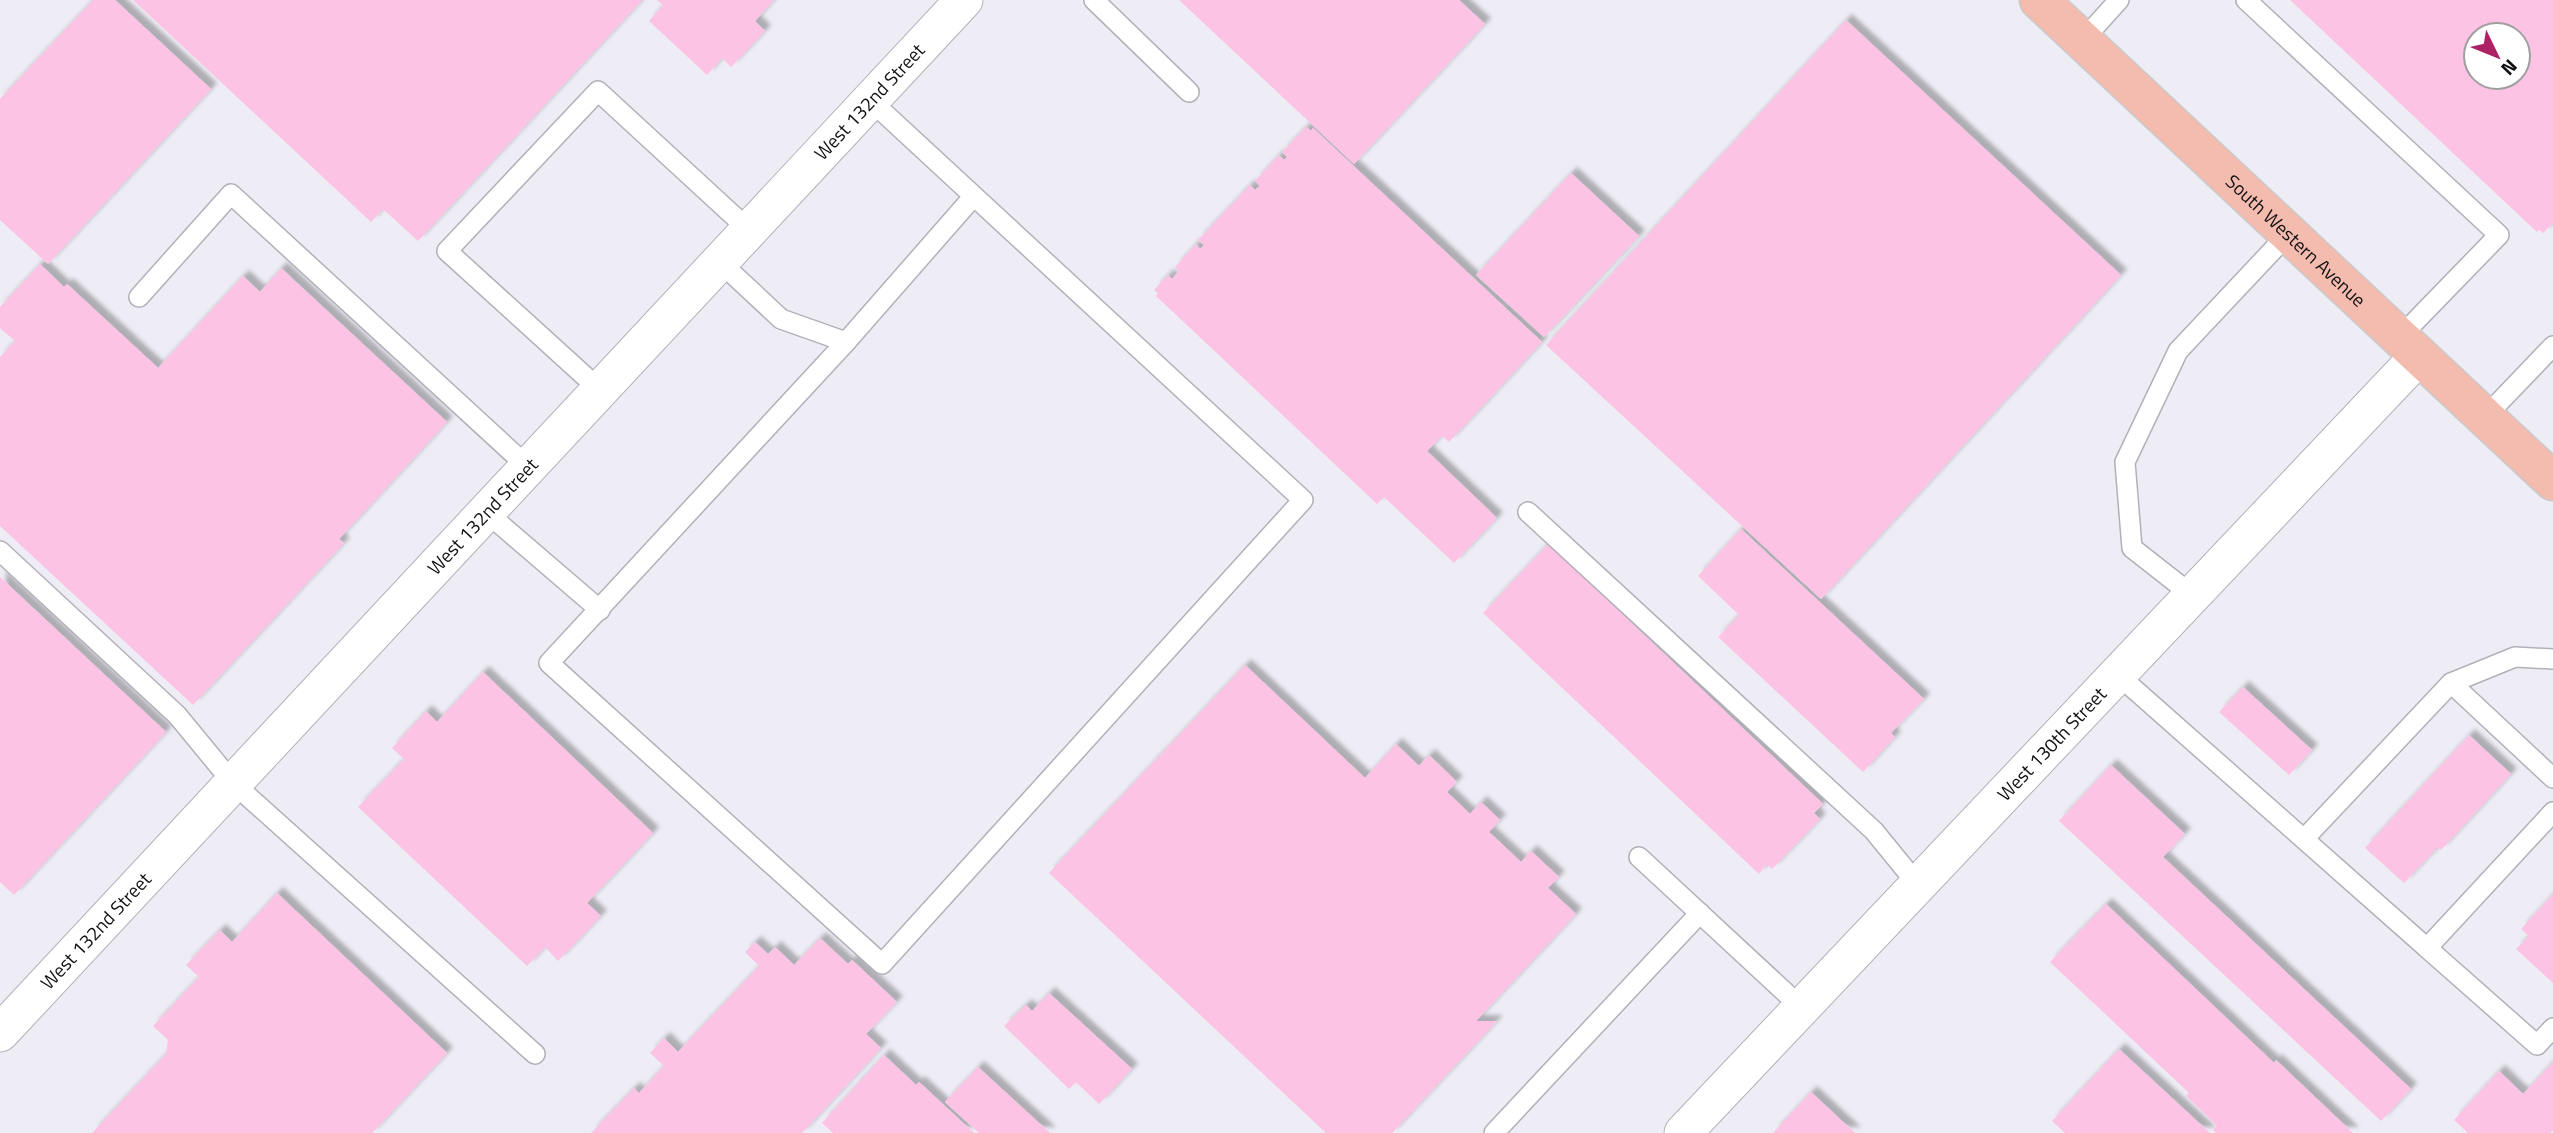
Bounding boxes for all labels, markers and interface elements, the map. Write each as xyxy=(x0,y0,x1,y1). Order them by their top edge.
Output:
north arrow xyxy=(2462,21,2532,91)
street label: West 132nd Street xyxy=(807,36,931,166)
text: N xyxy=(2495,53,2525,83)
street label: South Western Avenue xyxy=(2220,167,2373,313)
street label: West 132nd Street xyxy=(420,450,544,581)
street label: West 130th Street xyxy=(1990,680,2113,807)
street label: West 132nd Street xyxy=(33,865,158,995)

